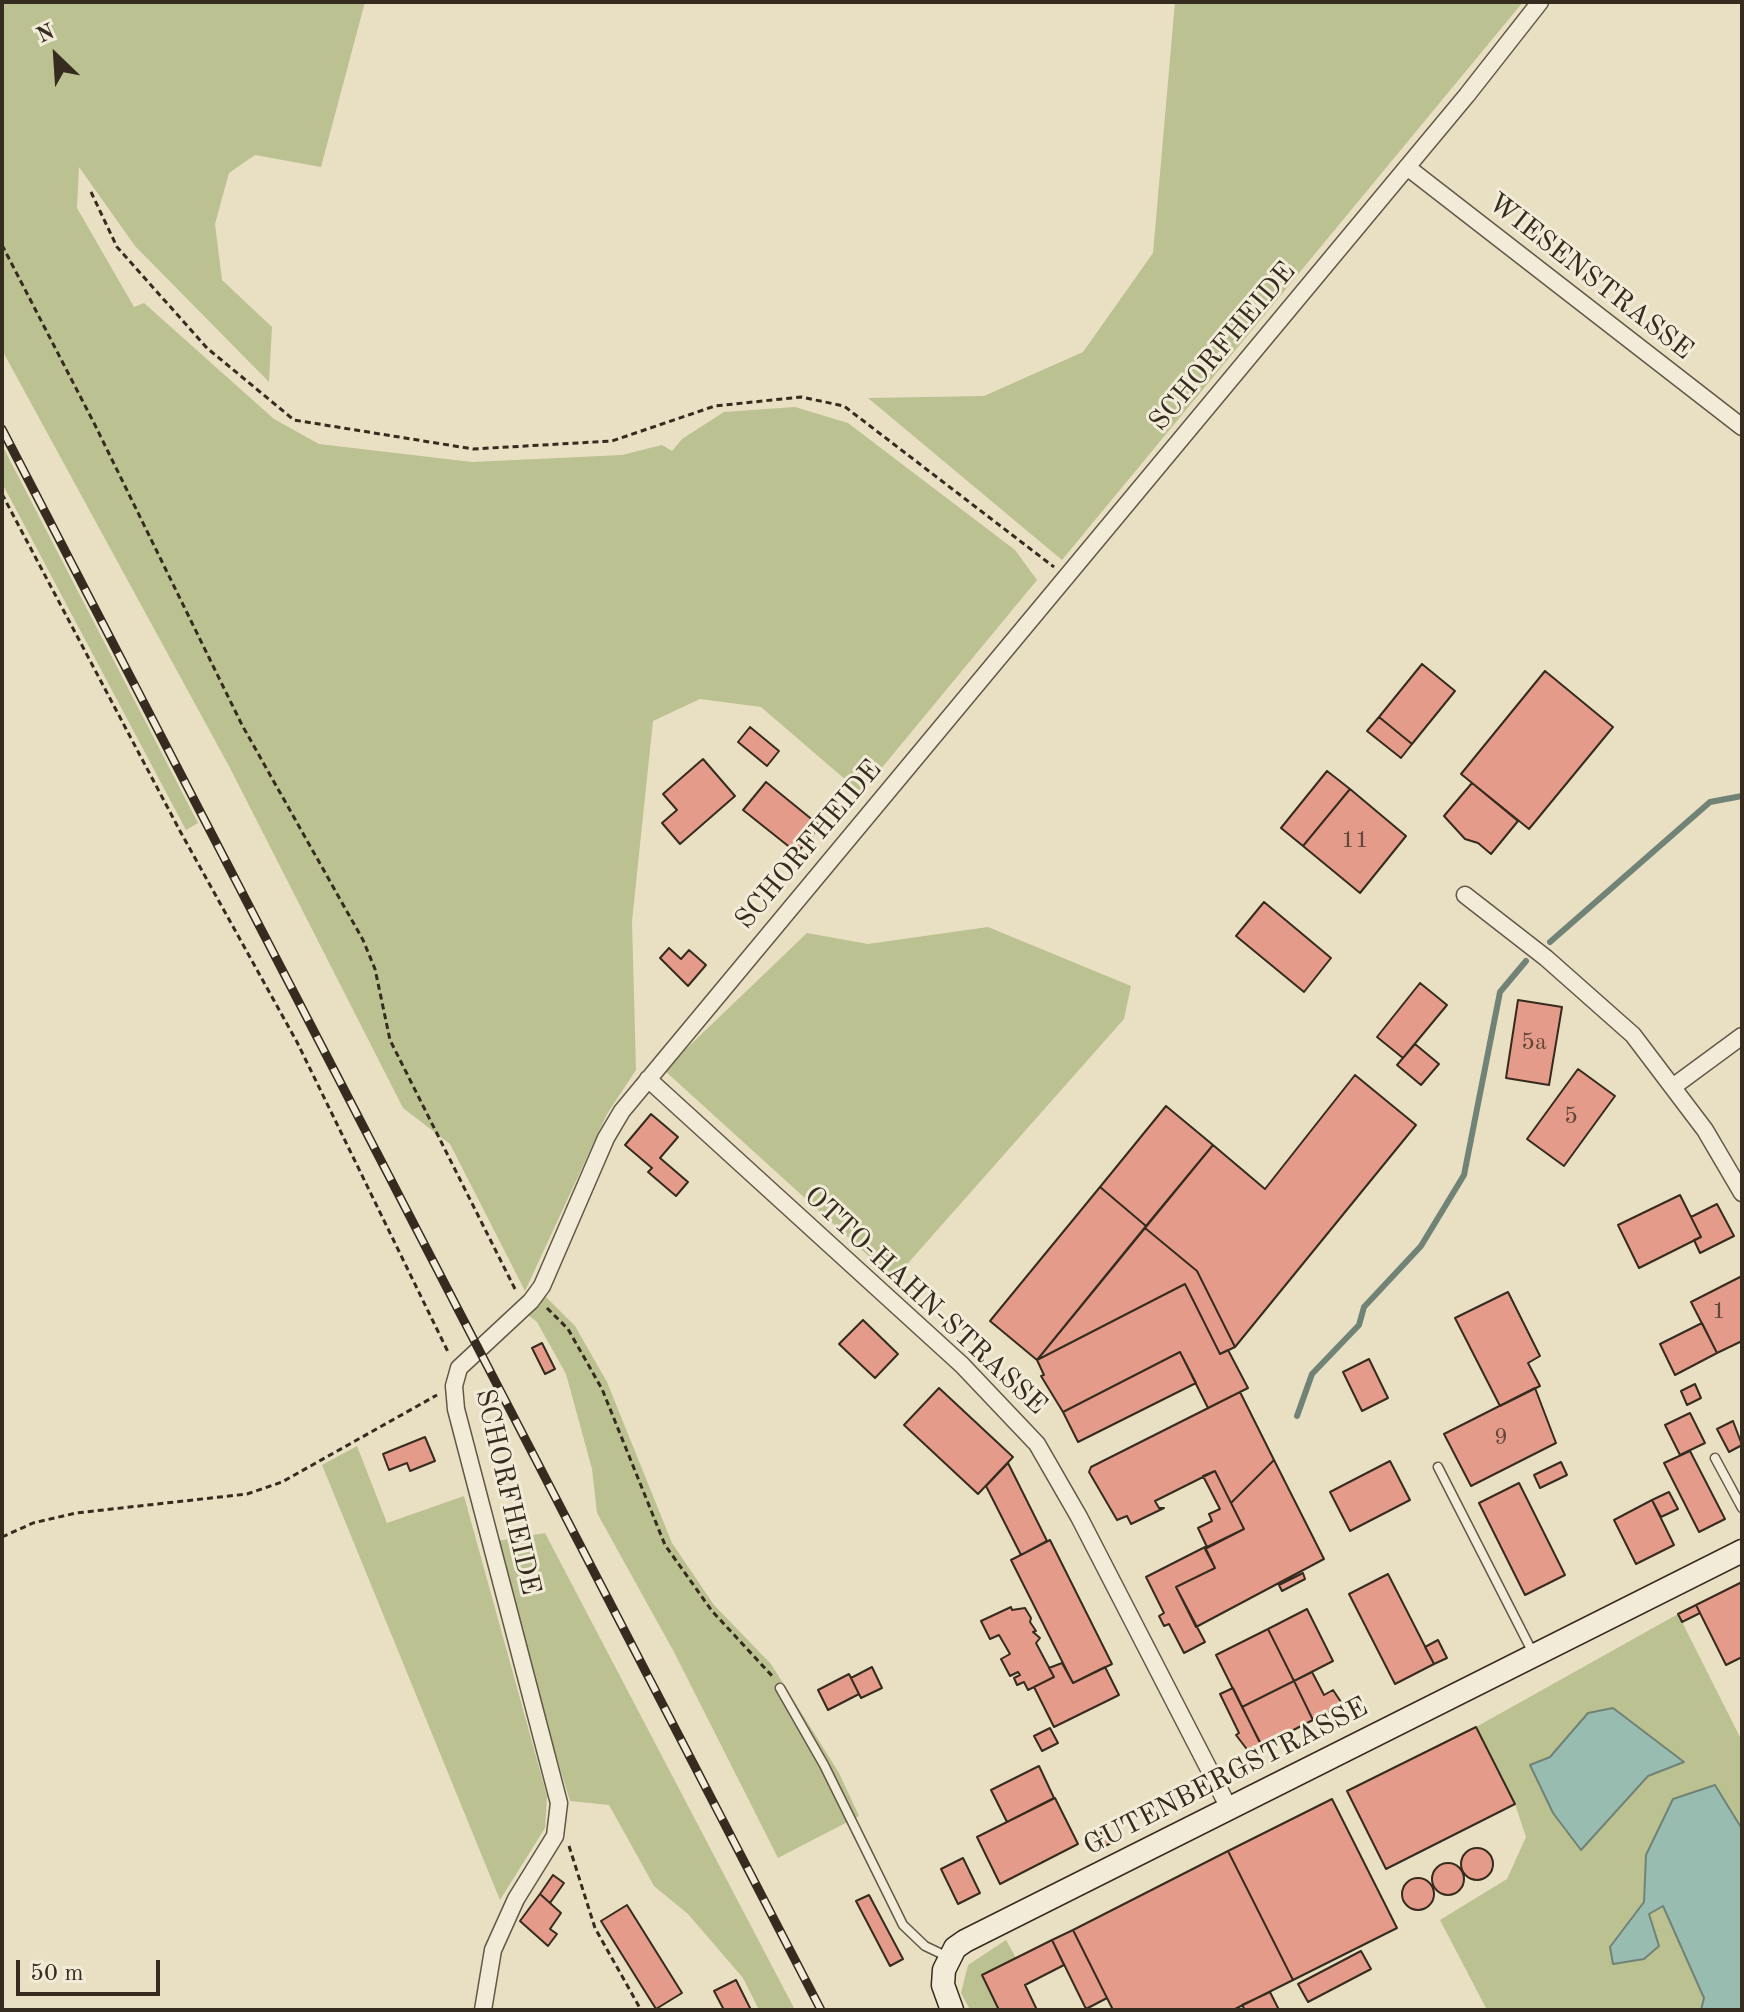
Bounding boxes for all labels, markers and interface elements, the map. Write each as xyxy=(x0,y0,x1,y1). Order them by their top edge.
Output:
north arrow xyxy=(16,16,96,96)
text: N xyxy=(34,21,58,48)
street label: WIESENSTRASSE xyxy=(1481,186,1699,368)
street label: SCHORFHEIDE xyxy=(1143,256,1303,438)
street label: SCHORFHEIDE xyxy=(729,754,889,936)
house number: 11 xyxy=(1341,827,1369,855)
house number: 5a xyxy=(1521,1029,1547,1057)
house number: 5 xyxy=(1564,1103,1578,1131)
street label: OTTO-HAHN-STRASSE xyxy=(797,1180,1053,1422)
house number: 1 xyxy=(1712,1298,1726,1326)
street label: SCHORFHEIDE xyxy=(467,1386,547,1598)
house number: 9 xyxy=(1494,1424,1508,1452)
street label: GUTENBERGSTRASSE xyxy=(1078,1691,1374,1863)
scale bar xyxy=(20,1944,164,1994)
text: 50 m xyxy=(30,1962,84,1986)

